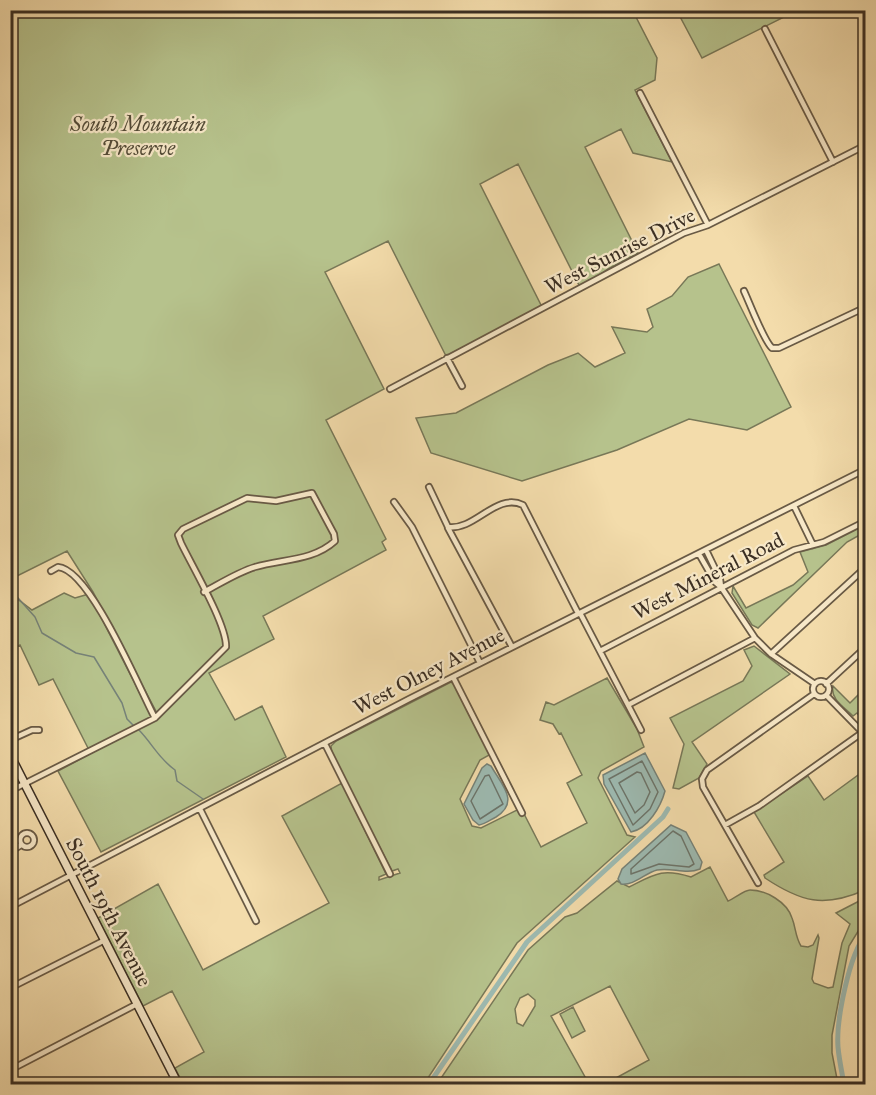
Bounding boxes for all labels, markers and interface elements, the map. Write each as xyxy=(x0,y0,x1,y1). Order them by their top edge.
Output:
park label: South Mountain Preserve xyxy=(69,111,206,161)
street label: West Sunrise Drive xyxy=(540,202,700,300)
street label: West Mineral Road xyxy=(628,526,789,625)
street label: West Olney Avenue xyxy=(349,622,509,720)
street label: South 19th Avenue xyxy=(60,833,158,991)

